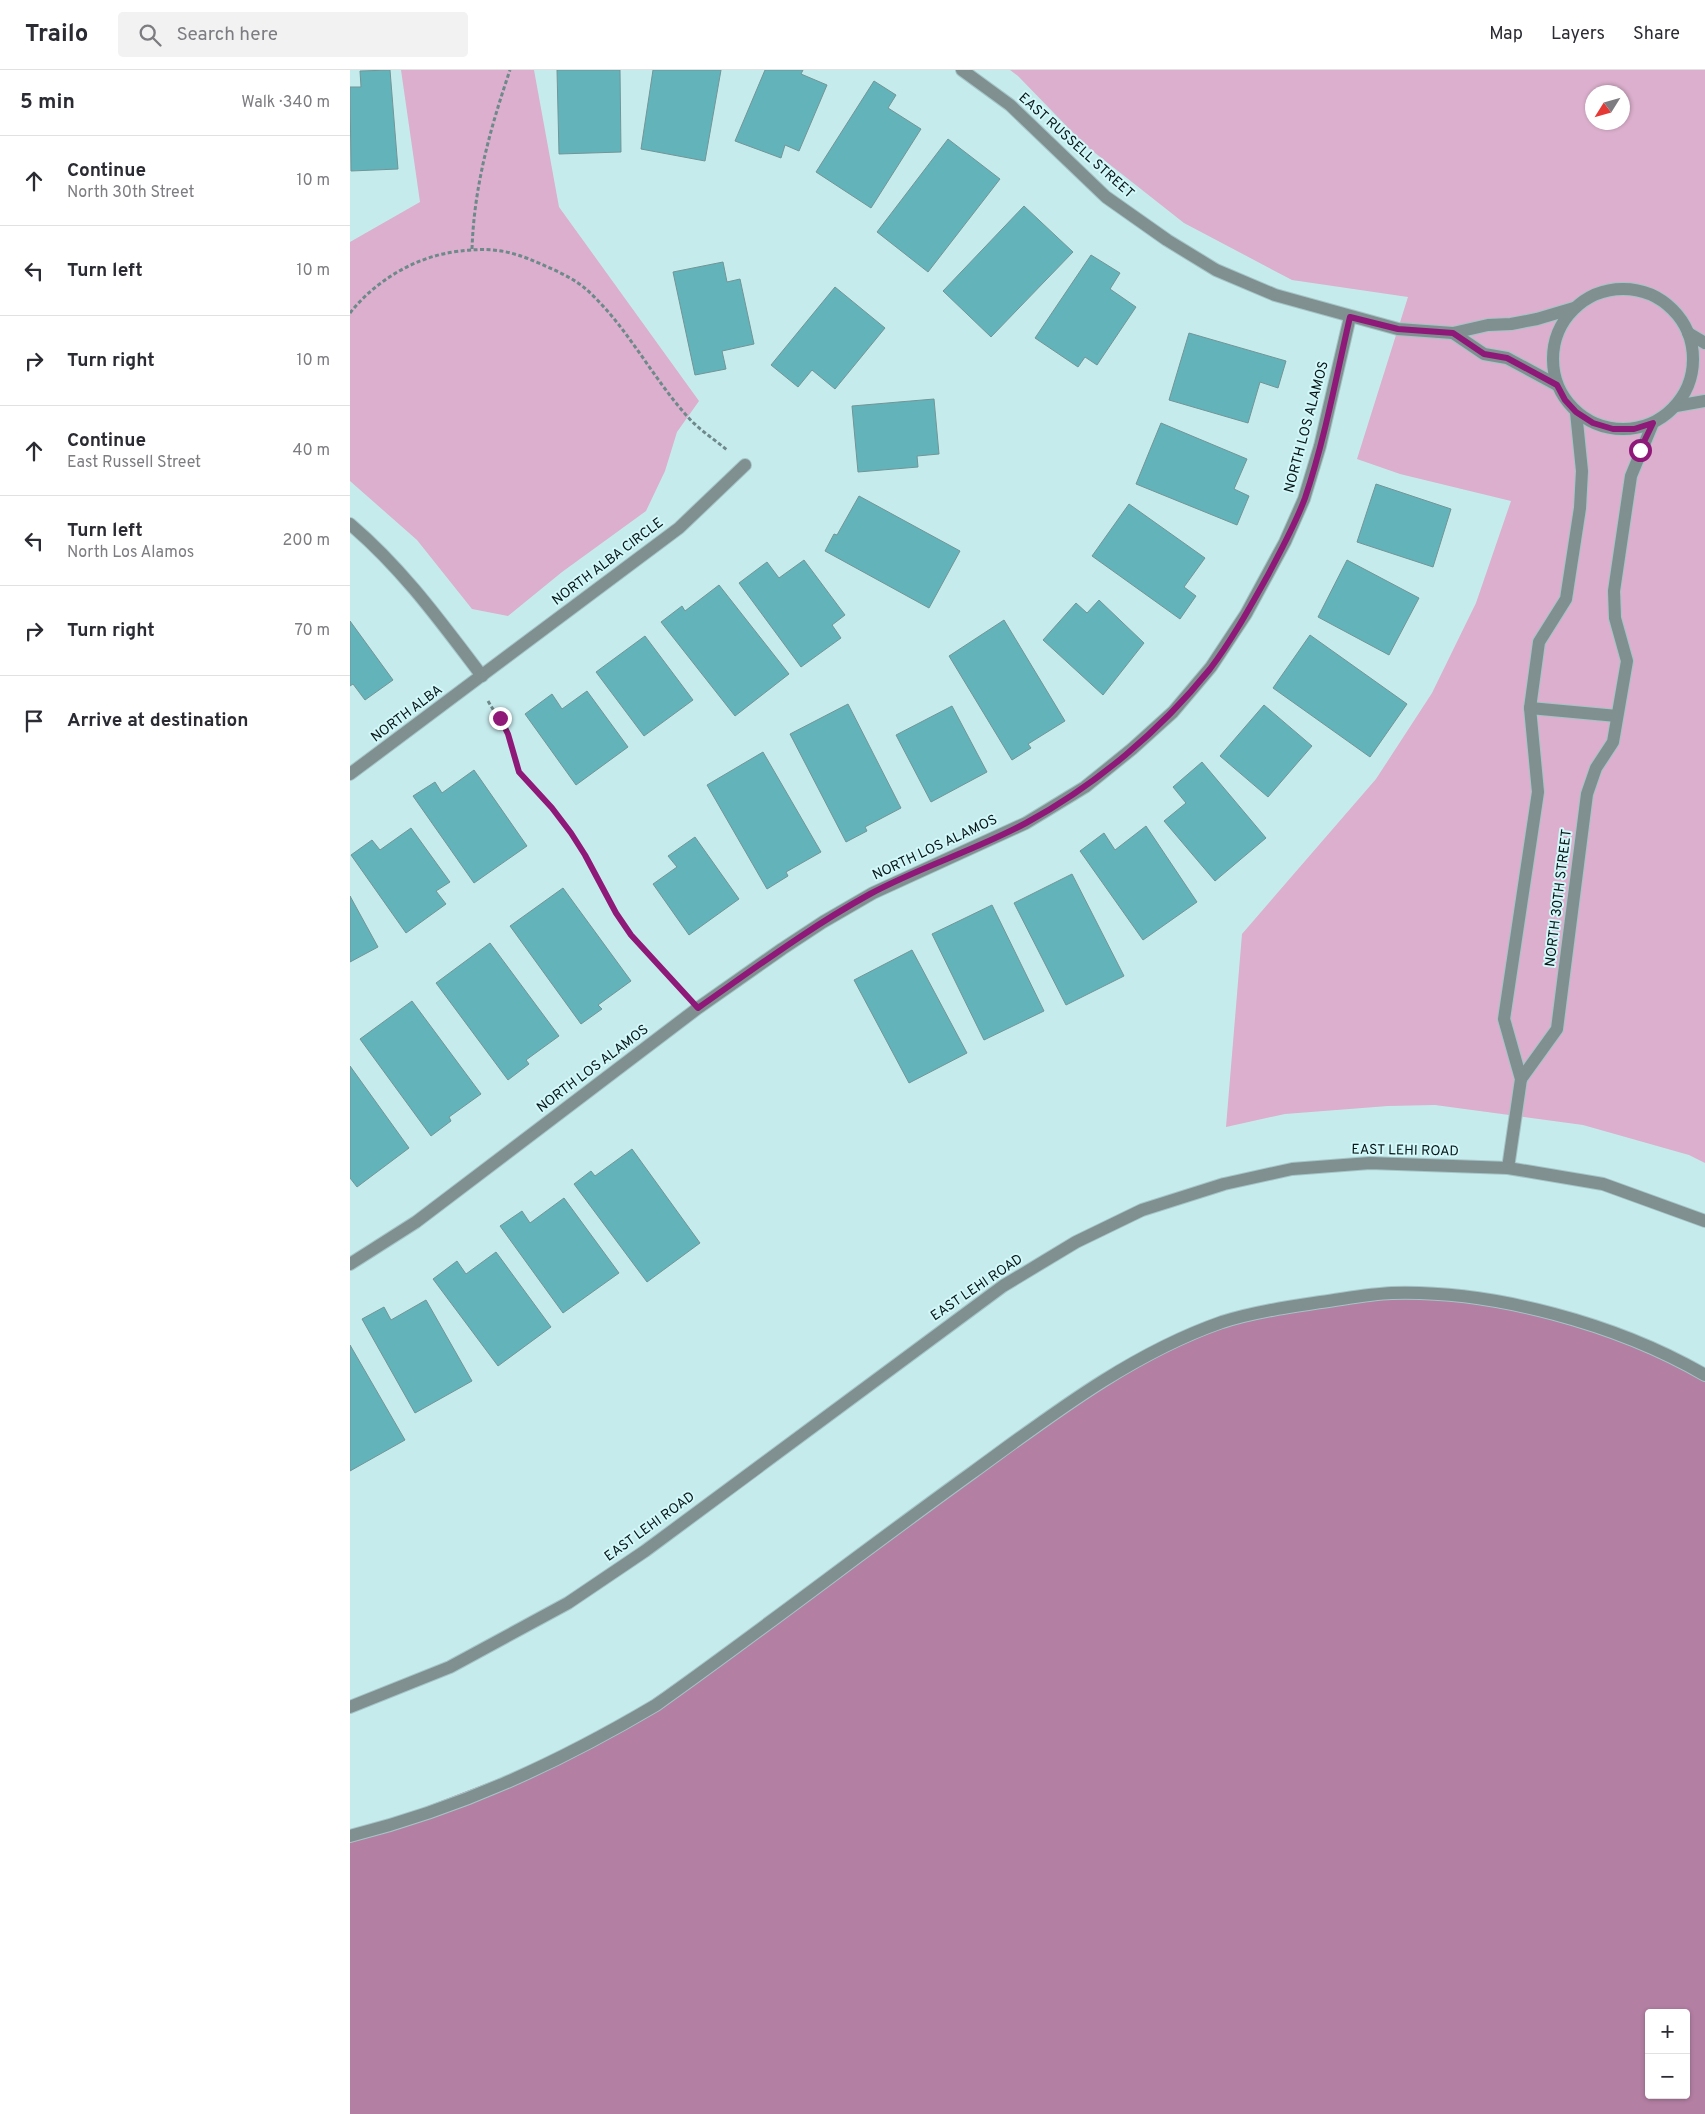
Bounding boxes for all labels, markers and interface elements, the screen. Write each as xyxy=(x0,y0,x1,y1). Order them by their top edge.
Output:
search box xyxy=(118,12,468,57)
text: Trailo xyxy=(25,20,88,50)
icon: search xyxy=(136,21,164,49)
text: Search here xyxy=(176,23,278,47)
text: Map xyxy=(1489,23,1523,46)
text: Layers xyxy=(1551,23,1605,46)
text: Share xyxy=(1633,23,1680,46)
north arrow xyxy=(1585,85,1630,130)
text: 5 min xyxy=(20,89,75,116)
street label: EAST RUSSELL STREET xyxy=(1015,90,1137,202)
text: Walk · 340 m xyxy=(241,93,330,113)
text: Continue xyxy=(67,159,146,183)
icon: ahead xyxy=(20,167,48,195)
text: 10 m xyxy=(296,171,330,191)
text: North 30th Street xyxy=(67,183,194,203)
icon: left xyxy=(20,257,48,285)
text: Turn left xyxy=(67,259,143,283)
text: 10 m xyxy=(296,261,330,281)
icon: right xyxy=(20,347,48,375)
text: Turn right xyxy=(67,349,155,373)
text: 10 m xyxy=(296,351,330,371)
street label: NORTH LOS ALAMOS xyxy=(1281,359,1333,495)
text: Continue xyxy=(67,429,146,453)
icon: ahead xyxy=(20,437,48,465)
route start xyxy=(1629,439,1652,462)
text: 40 m xyxy=(292,441,330,461)
text: East Russell Street xyxy=(67,453,201,473)
street label: NORTH ALBA CIRCLE xyxy=(549,515,667,609)
text: Turn left xyxy=(67,519,143,543)
icon: left xyxy=(20,527,48,555)
text: 200 m xyxy=(282,531,330,551)
text: North Los Alamos xyxy=(67,543,194,563)
icon: right xyxy=(20,617,48,645)
text: Turn right xyxy=(67,619,155,643)
text: 70 m xyxy=(295,621,330,641)
street label: NORTH ALBA xyxy=(368,682,446,746)
icon: arrive xyxy=(20,707,48,735)
route end xyxy=(489,707,512,730)
text: Arrive at destination xyxy=(67,709,248,733)
street label: NORTH LOS ALAMOS xyxy=(870,812,1000,884)
street label: NORTH 30TH STREET xyxy=(1542,828,1576,968)
street label: NORTH LOS ALAMOS xyxy=(534,1021,652,1117)
street label: EAST LEHI ROAD xyxy=(1351,1142,1459,1160)
street label: EAST LEHI ROAD xyxy=(928,1251,1026,1325)
street label: EAST LEHI ROAD xyxy=(602,1489,698,1565)
map controls xyxy=(1645,2009,1690,2099)
button: + xyxy=(1645,2009,1690,2054)
button: − xyxy=(1645,2054,1690,2099)

